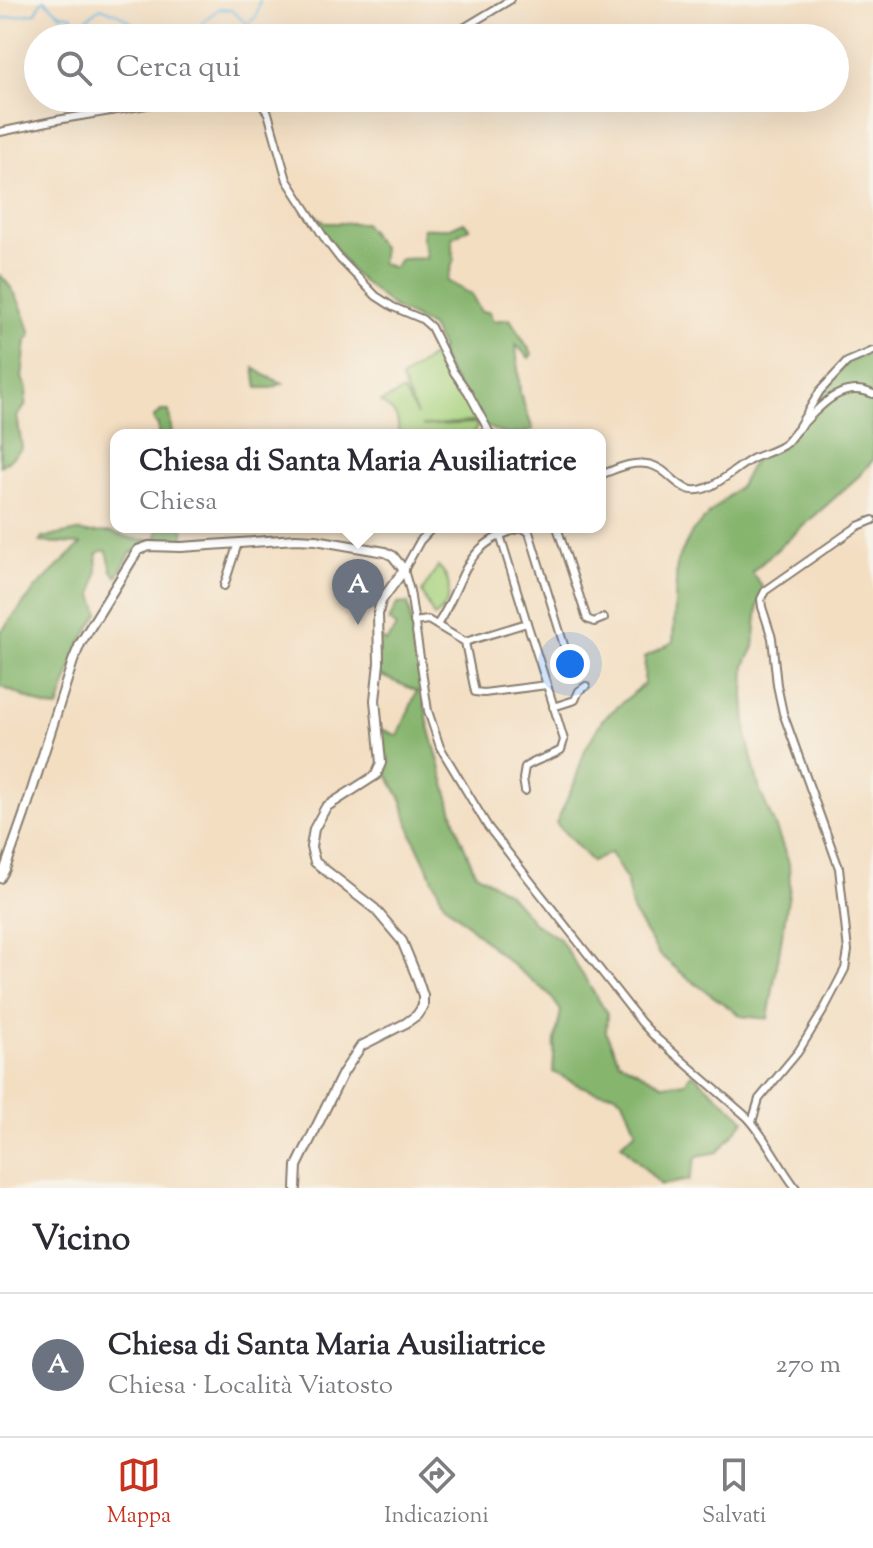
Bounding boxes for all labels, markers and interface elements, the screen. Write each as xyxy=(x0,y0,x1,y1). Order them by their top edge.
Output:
search box xyxy=(24,24,849,112)
icon: search xyxy=(52,46,96,90)
text: Cerca qui xyxy=(116,47,241,90)
popup xyxy=(110,429,606,533)
text: Chiesa di Santa Maria Ausiliatrice xyxy=(139,441,577,484)
text: Chiesa xyxy=(139,484,217,521)
pin: A xyxy=(332,559,384,625)
your location xyxy=(550,644,590,684)
text: Vicino xyxy=(32,1216,130,1265)
text: Chiesa di Santa Maria Ausiliatrice xyxy=(108,1325,545,1368)
text: A xyxy=(47,1347,69,1384)
text: 270 m xyxy=(776,1347,841,1384)
text: Chiesa · Località Viatosto xyxy=(108,1368,393,1405)
tab: Mappa xyxy=(107,1453,171,1533)
tab: Indicazioni xyxy=(384,1453,489,1533)
tab: Salvati xyxy=(702,1453,766,1533)

